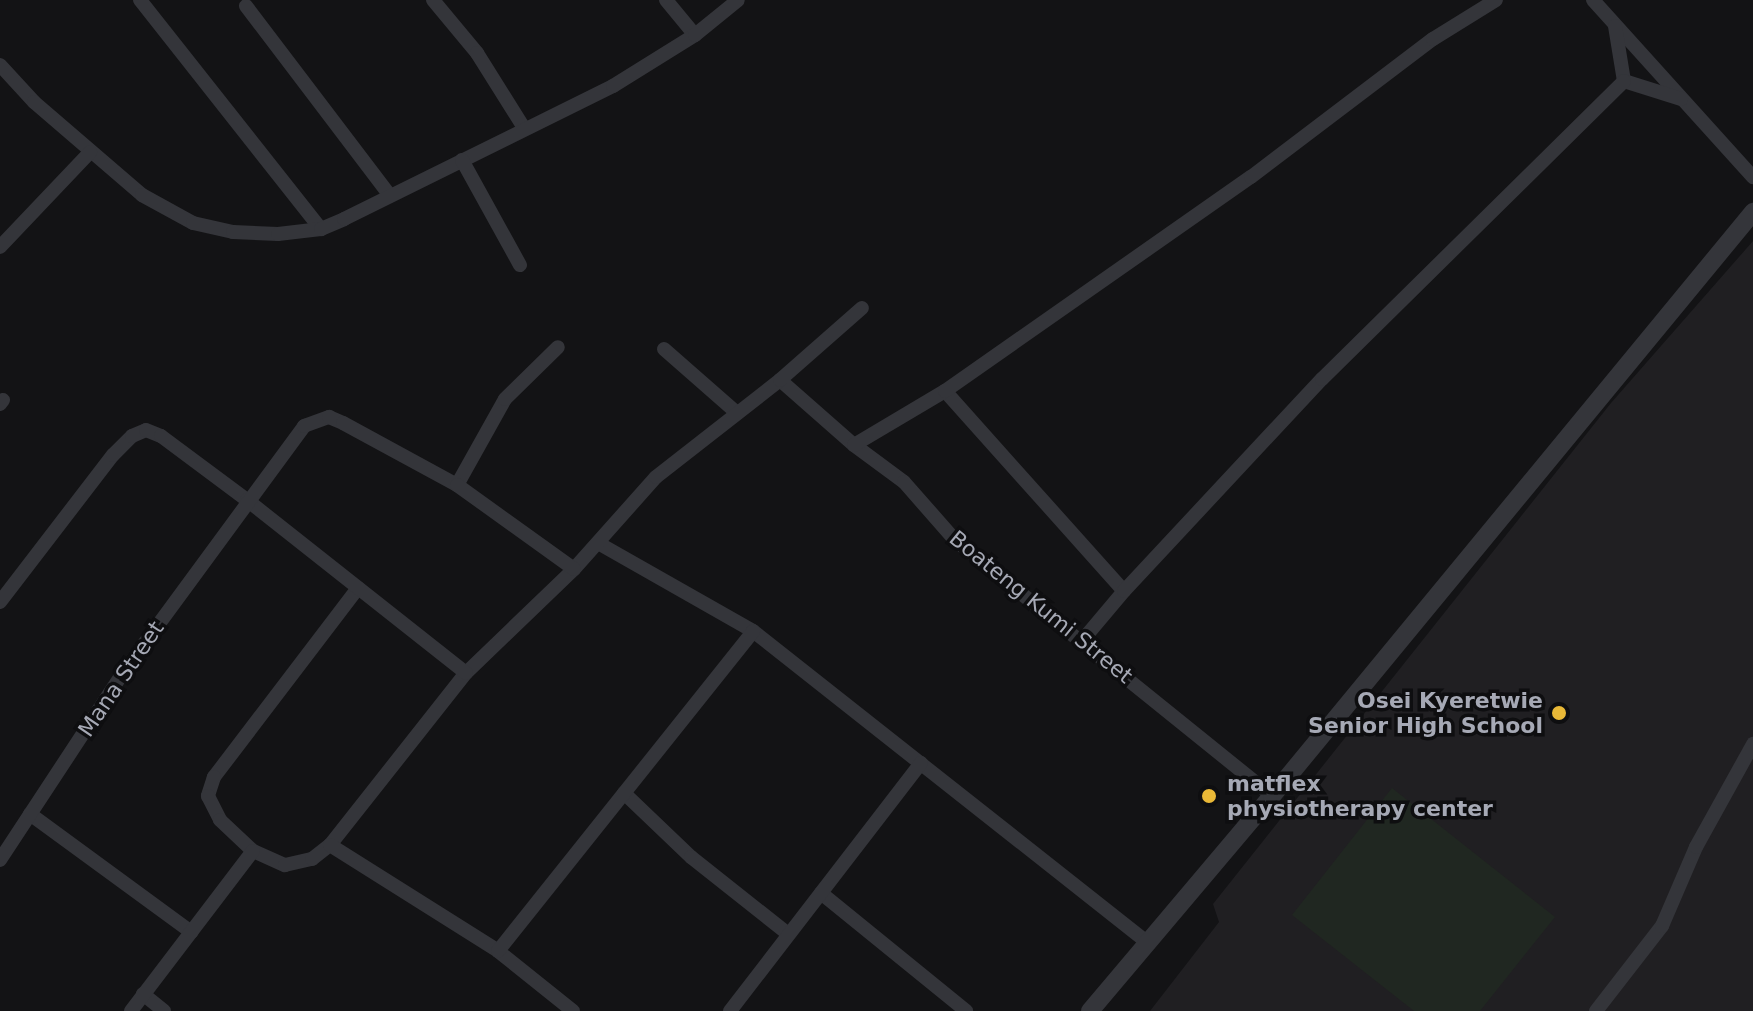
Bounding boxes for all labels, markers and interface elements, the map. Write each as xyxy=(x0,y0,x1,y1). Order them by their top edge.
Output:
street label: Boateng Kumi Street xyxy=(944,525,1138,689)
street label: Mana Street xyxy=(73,616,169,742)
place label: Osei Kyeretwie Senior High School xyxy=(1308,687,1543,738)
marker: Osei Kyeretwie Senior High School xyxy=(1550,704,1568,722)
place label: matflex physiotherapy center xyxy=(1227,770,1493,822)
marker: matflex physiotherapy center xyxy=(1198,785,1220,807)

